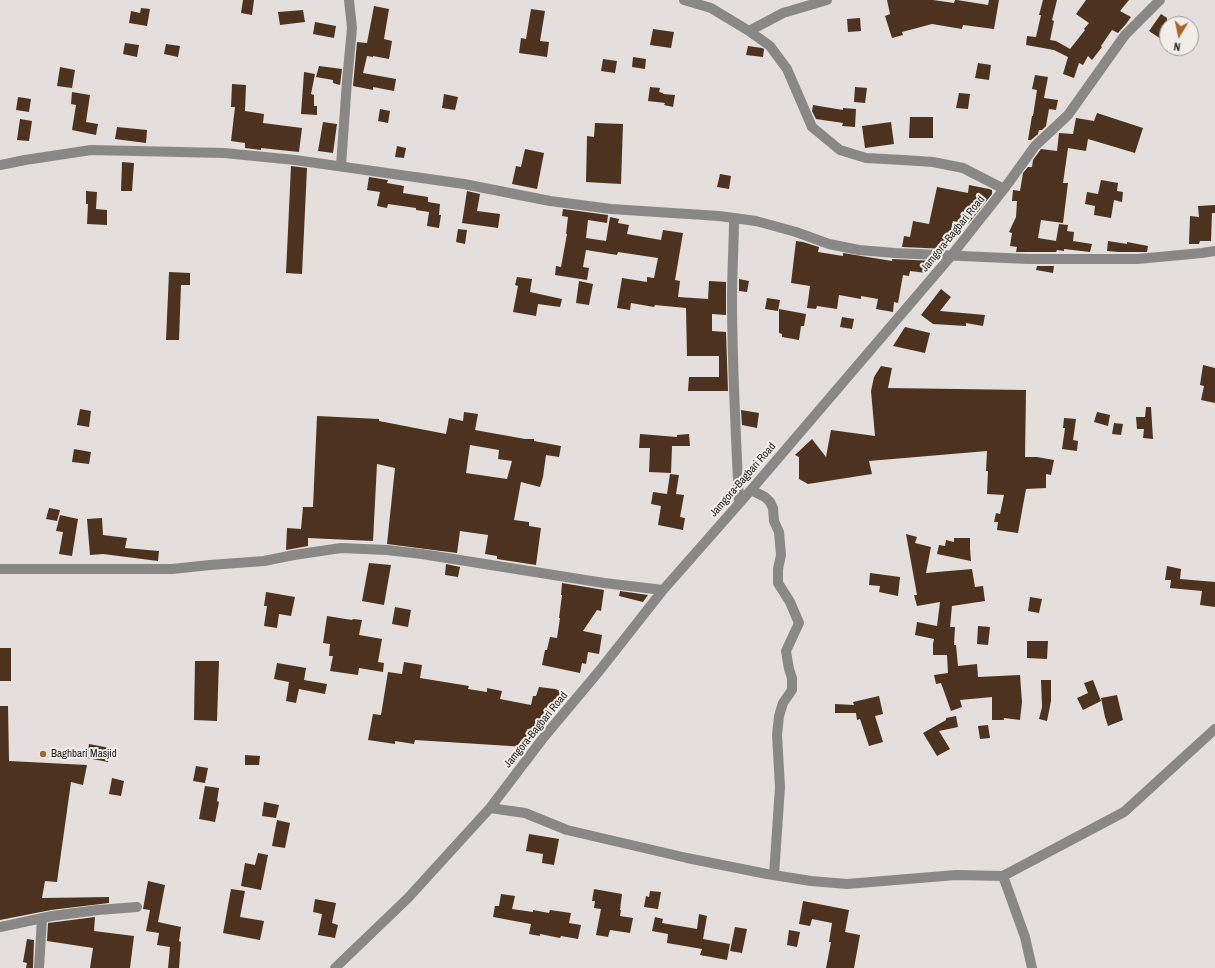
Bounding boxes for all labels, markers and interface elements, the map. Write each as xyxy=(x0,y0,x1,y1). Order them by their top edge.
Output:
north arrow xyxy=(1159,16,1199,56)
text: N xyxy=(1173,39,1182,54)
street label: Jamgora-Bagbari Road xyxy=(918,193,988,275)
street label: Jamgora-Bagbari Road xyxy=(707,440,779,520)
street label: Jamgora-Bagbari Road xyxy=(501,689,571,771)
place label: Baghbari Masjid xyxy=(51,747,117,761)
marker: Baghbari Masjid xyxy=(38,749,48,759)

